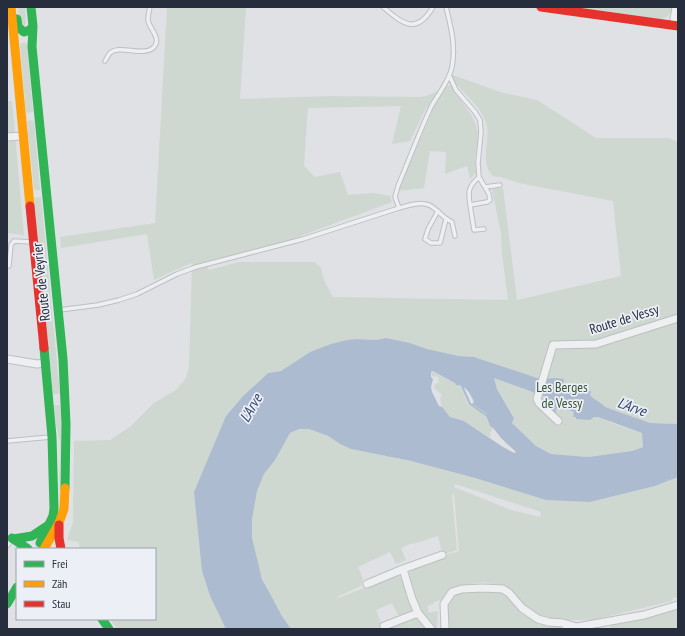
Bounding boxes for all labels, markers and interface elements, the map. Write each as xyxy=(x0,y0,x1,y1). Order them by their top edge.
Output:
street label: Route de Veyrier xyxy=(28,242,54,322)
street label: Route de Vessy xyxy=(587,300,662,338)
park label: Les Berges de Vessy xyxy=(536,378,588,412)
water label: L'Arve xyxy=(235,390,266,425)
water label: L'Arve xyxy=(615,393,650,421)
legend xyxy=(16,548,156,620)
text: Frei xyxy=(52,556,68,571)
text: Zäh xyxy=(52,576,67,591)
text: Stau xyxy=(52,596,70,611)

